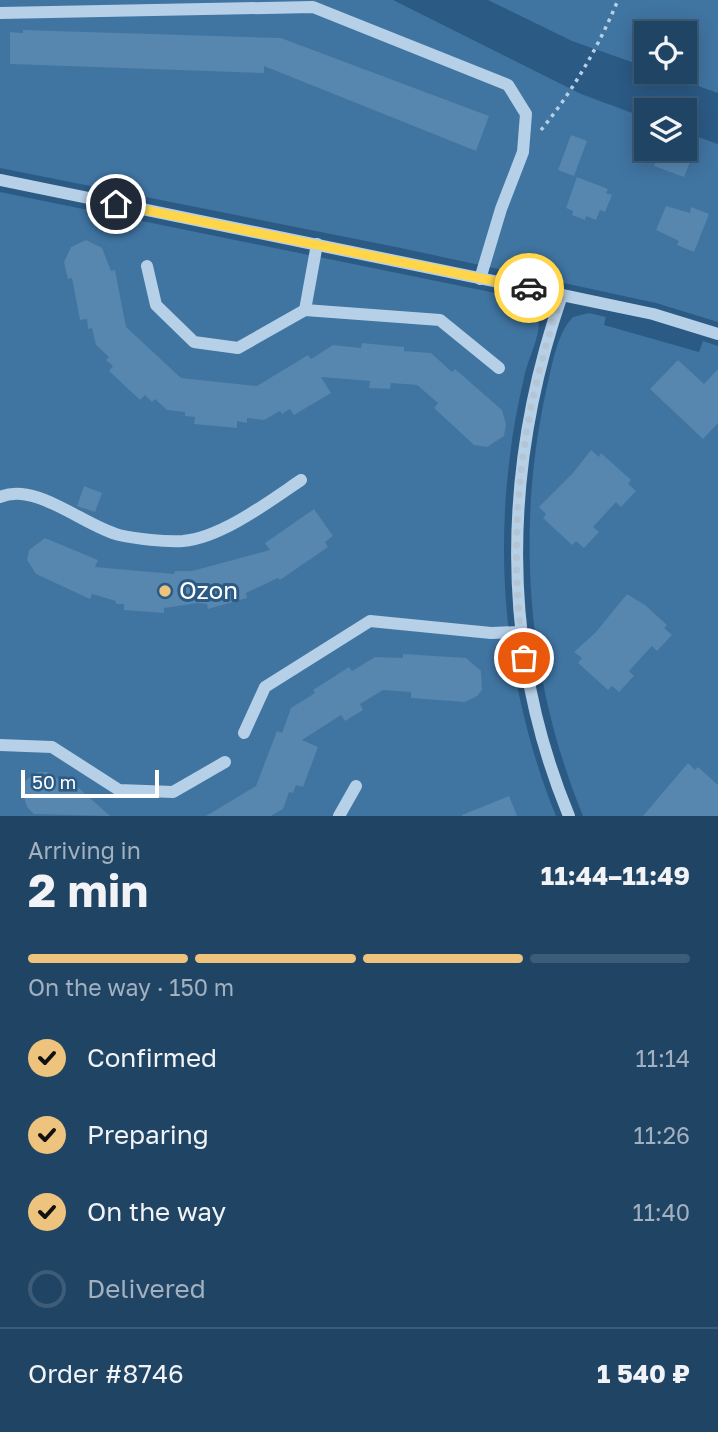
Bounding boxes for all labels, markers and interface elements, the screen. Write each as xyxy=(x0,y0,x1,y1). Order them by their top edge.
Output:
map controls xyxy=(634,21,697,161)
button: locate xyxy=(634,21,697,84)
button: layers xyxy=(634,98,697,161)
pin xyxy=(86,174,146,234)
icon: home xyxy=(97,185,135,223)
courier xyxy=(494,253,564,323)
icon: car xyxy=(510,269,548,307)
place label: Ozon xyxy=(179,575,238,604)
marker: Ozon xyxy=(157,583,173,599)
pin xyxy=(494,628,554,688)
icon: bag xyxy=(505,639,543,677)
scale bar xyxy=(21,767,159,799)
text: 50 m xyxy=(32,770,76,793)
text: Arriving in xyxy=(28,836,141,864)
text: 11:44–11:49 xyxy=(541,860,690,891)
text: 2 min xyxy=(28,862,148,917)
text: On the way · 150 m xyxy=(28,973,234,1001)
icon: check xyxy=(28,1039,66,1077)
text: Confirmed xyxy=(87,1042,217,1073)
text: 11:14 xyxy=(636,1044,690,1072)
icon: check xyxy=(28,1116,66,1154)
text: Preparing xyxy=(87,1119,209,1150)
text: 11:26 xyxy=(634,1121,690,1149)
icon: check xyxy=(28,1193,66,1231)
text: On the way xyxy=(87,1196,226,1227)
text: 11:40 xyxy=(633,1198,690,1226)
text: Delivered xyxy=(87,1273,206,1304)
text: Order #8746 xyxy=(28,1358,184,1389)
text: 1 540 ₽ xyxy=(597,1358,690,1389)

